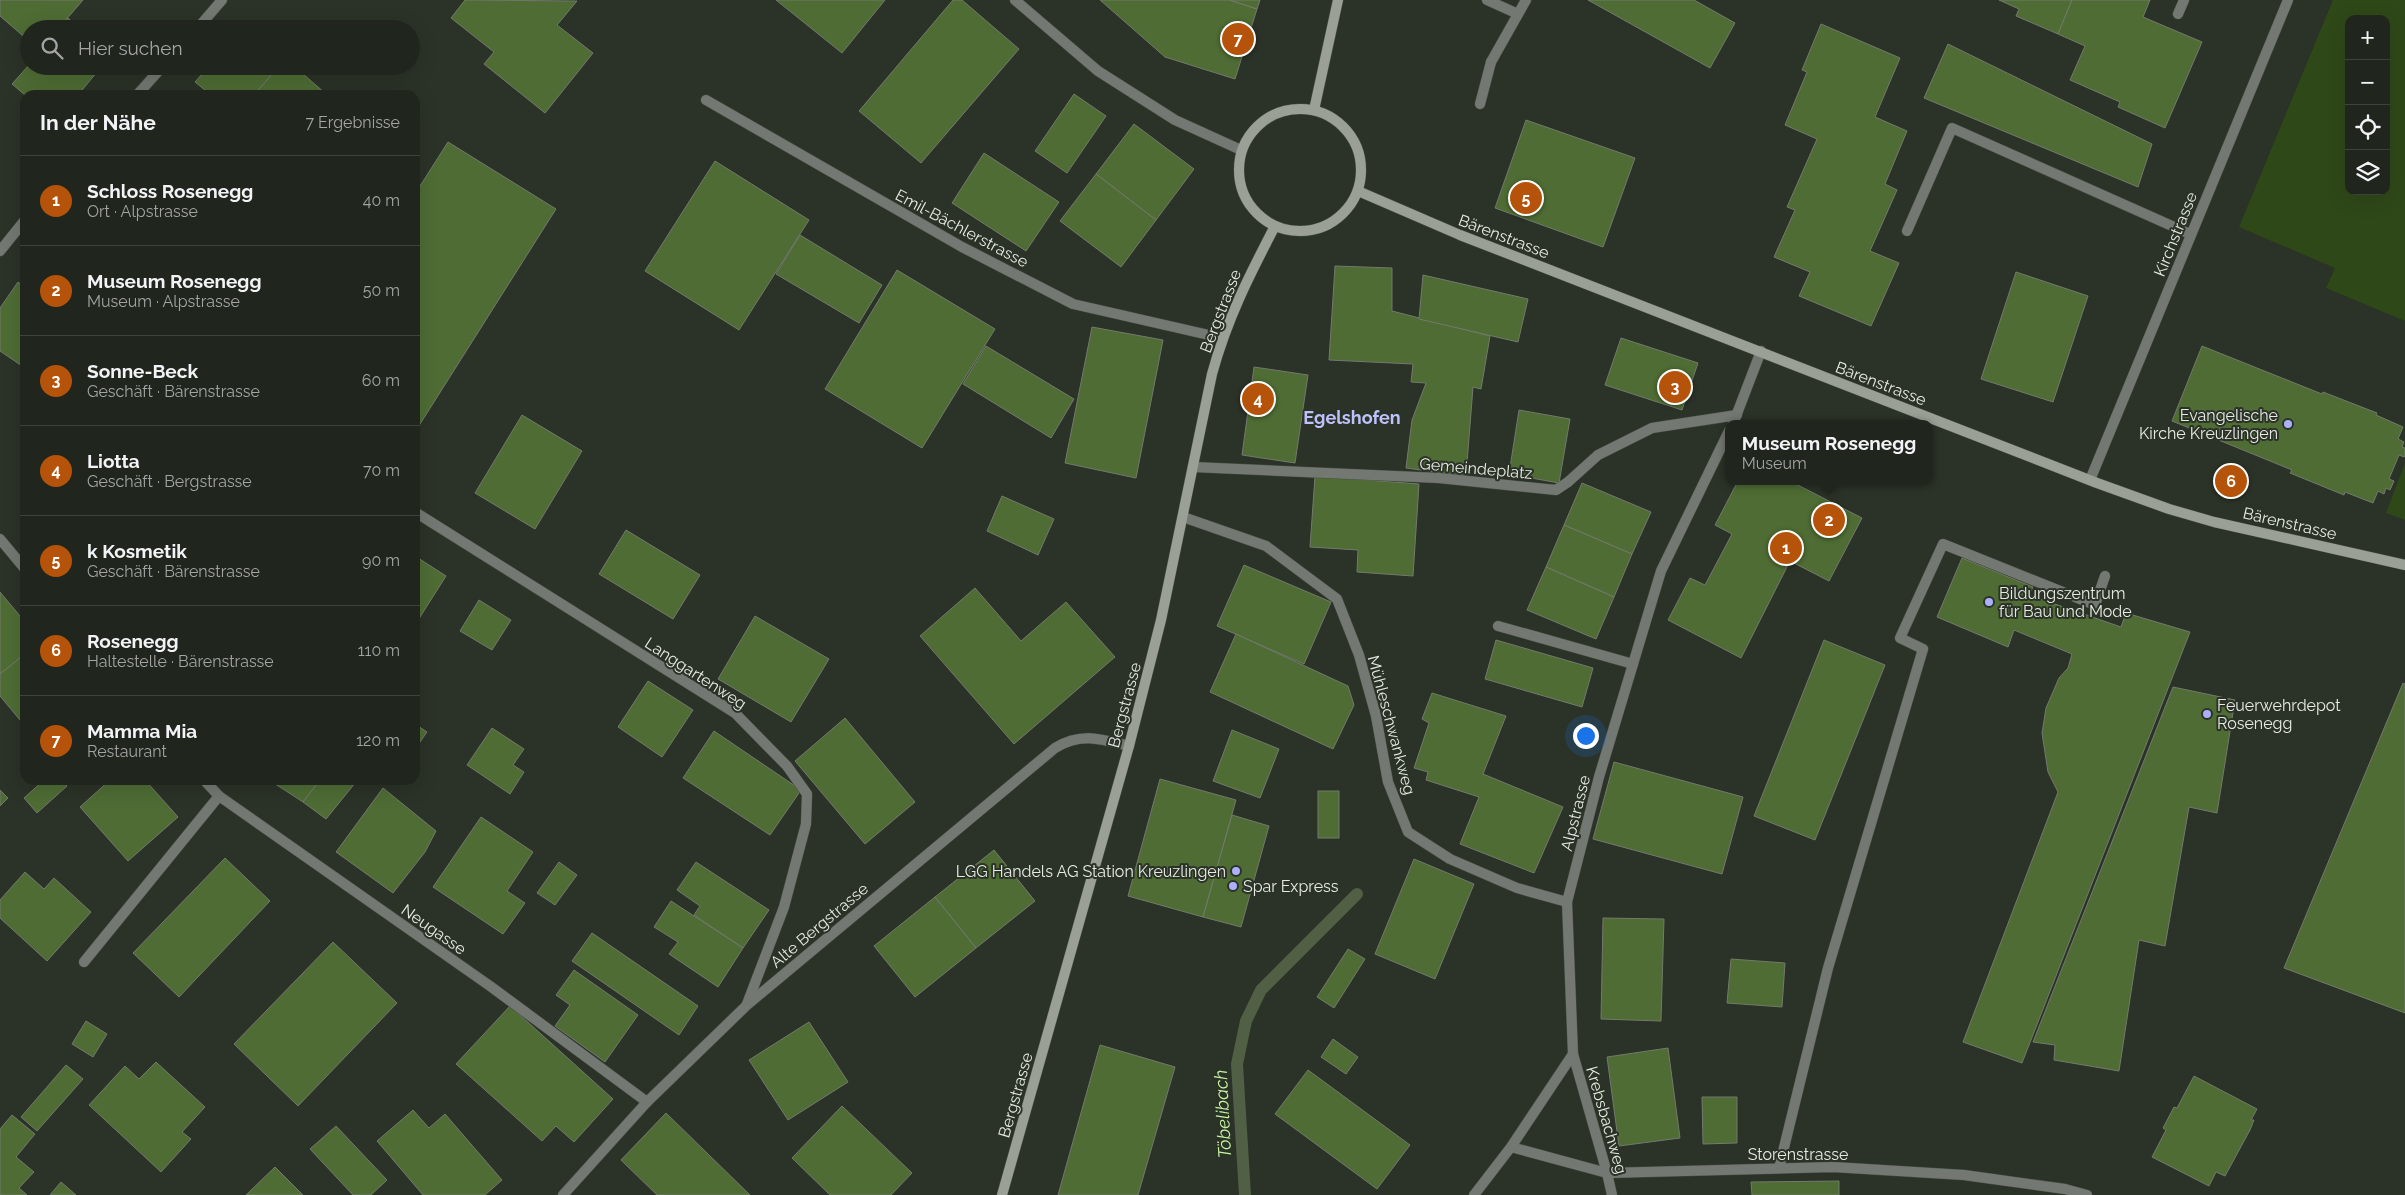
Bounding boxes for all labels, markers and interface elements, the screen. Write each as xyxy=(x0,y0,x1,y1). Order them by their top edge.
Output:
map controls xyxy=(2345,15,2390,195)
button: + xyxy=(2345,15,2390,60)
search box xyxy=(20,20,420,75)
pin: 7 xyxy=(1222,20,1254,58)
icon: search xyxy=(38,34,66,62)
text: Hier suchen xyxy=(78,37,183,59)
button: − xyxy=(2345,60,2390,105)
button: locate xyxy=(2345,105,2390,150)
text: In der Nähe xyxy=(40,110,156,135)
text: 7 Ergebnisse xyxy=(305,113,400,132)
button: layers xyxy=(2345,150,2390,195)
pin: 5 xyxy=(1510,179,1542,217)
text: Schloss Rosenegg xyxy=(87,180,253,202)
street label: Emil-Bächlerstrasse xyxy=(892,185,1031,272)
street label: Kirchstrasse xyxy=(2150,189,2201,279)
text: 1 xyxy=(52,191,60,210)
text: 40 m xyxy=(363,191,400,210)
text: Ort · Alpstrasse xyxy=(87,202,198,221)
street label: Bärenstrasse xyxy=(1456,210,1552,262)
street label: Bergstrasse xyxy=(1196,267,1245,355)
text: Museum Rosenegg xyxy=(87,270,261,292)
text: 2 xyxy=(51,281,61,300)
text: 50 m xyxy=(363,281,400,300)
text: Museum · Alpstrasse xyxy=(87,292,240,311)
street label: Bärenstrasse xyxy=(1833,357,1929,409)
text: Sonne-Beck xyxy=(87,360,198,382)
pin: 3 xyxy=(1659,368,1691,406)
text: 3 xyxy=(52,371,60,390)
text: 60 m xyxy=(362,371,400,390)
pin: 4 xyxy=(1242,380,1274,418)
text: Geschäft · Bärenstrasse xyxy=(87,382,260,401)
place label: Evangelische Kirche Kreuzlingen xyxy=(2139,406,2278,443)
district label: Egelshofen xyxy=(1303,407,1401,428)
marker: Evangelische Kirche Kreuzlingen xyxy=(2282,418,2294,430)
popup xyxy=(1725,420,1933,485)
text: Museum Rosenegg xyxy=(1742,432,1916,454)
text: Liotta xyxy=(87,450,140,472)
street label: Gemeindeplatz xyxy=(1419,454,1533,483)
text: Museum xyxy=(1742,454,1807,473)
text: 4 xyxy=(51,461,61,480)
text: 70 m xyxy=(363,461,400,480)
pin: 6 xyxy=(2215,462,2247,500)
text: Geschäft · Bergstrasse xyxy=(87,472,252,491)
pin: 2 xyxy=(1813,501,1845,539)
street label: Bärenstrasse xyxy=(2241,503,2339,544)
pin: 1 xyxy=(1770,529,1802,567)
text: k Kosmetik xyxy=(87,540,187,562)
text: 5 xyxy=(52,551,60,570)
text: 90 m xyxy=(362,551,400,570)
text: Geschäft · Bärenstrasse xyxy=(87,562,260,581)
place label: Bildungszentrum für Bau und Mode xyxy=(1999,584,2132,621)
marker: Bildungszentrum für Bau und Mode xyxy=(1983,596,1995,608)
text: Rosenegg xyxy=(87,630,179,652)
street label: Langgartenweg xyxy=(641,634,750,713)
text: 6 xyxy=(51,641,61,660)
text: 110 m xyxy=(358,641,400,660)
text: Haltestelle · Bärenstrasse xyxy=(87,652,274,671)
street label: Mühleschwankweg xyxy=(1364,653,1419,797)
street label: Bergstrasse xyxy=(1104,660,1145,750)
place label: Feuerwehrdepot Rosenegg xyxy=(2217,696,2341,733)
marker: Feuerwehrdepot Rosenegg xyxy=(2201,708,2213,720)
text: Mamma Mia xyxy=(87,720,197,742)
your location xyxy=(1573,723,1599,749)
text: 7 xyxy=(52,731,60,750)
text: 120 m xyxy=(356,731,400,750)
text: Restaurant xyxy=(87,742,167,761)
street label: Alpstrasse xyxy=(1557,773,1594,853)
place label: LGG Handels AG Station Kreuzlingen xyxy=(956,862,1226,881)
marker: LGG Handels AG Station Kreuzlingen xyxy=(1230,865,1242,877)
place label: Spar Express xyxy=(1243,877,1339,896)
street label: Alte Bergstrasse xyxy=(767,879,872,972)
marker: Spar Express xyxy=(1227,880,1239,892)
street label: Neugasse xyxy=(398,900,470,959)
street label: Bergstrasse xyxy=(994,1050,1037,1140)
street label: Krebsbachweg xyxy=(1582,1064,1631,1176)
water label: Töbelibach xyxy=(1210,1069,1235,1159)
street label: Storenstrasse xyxy=(1748,1145,1848,1164)

